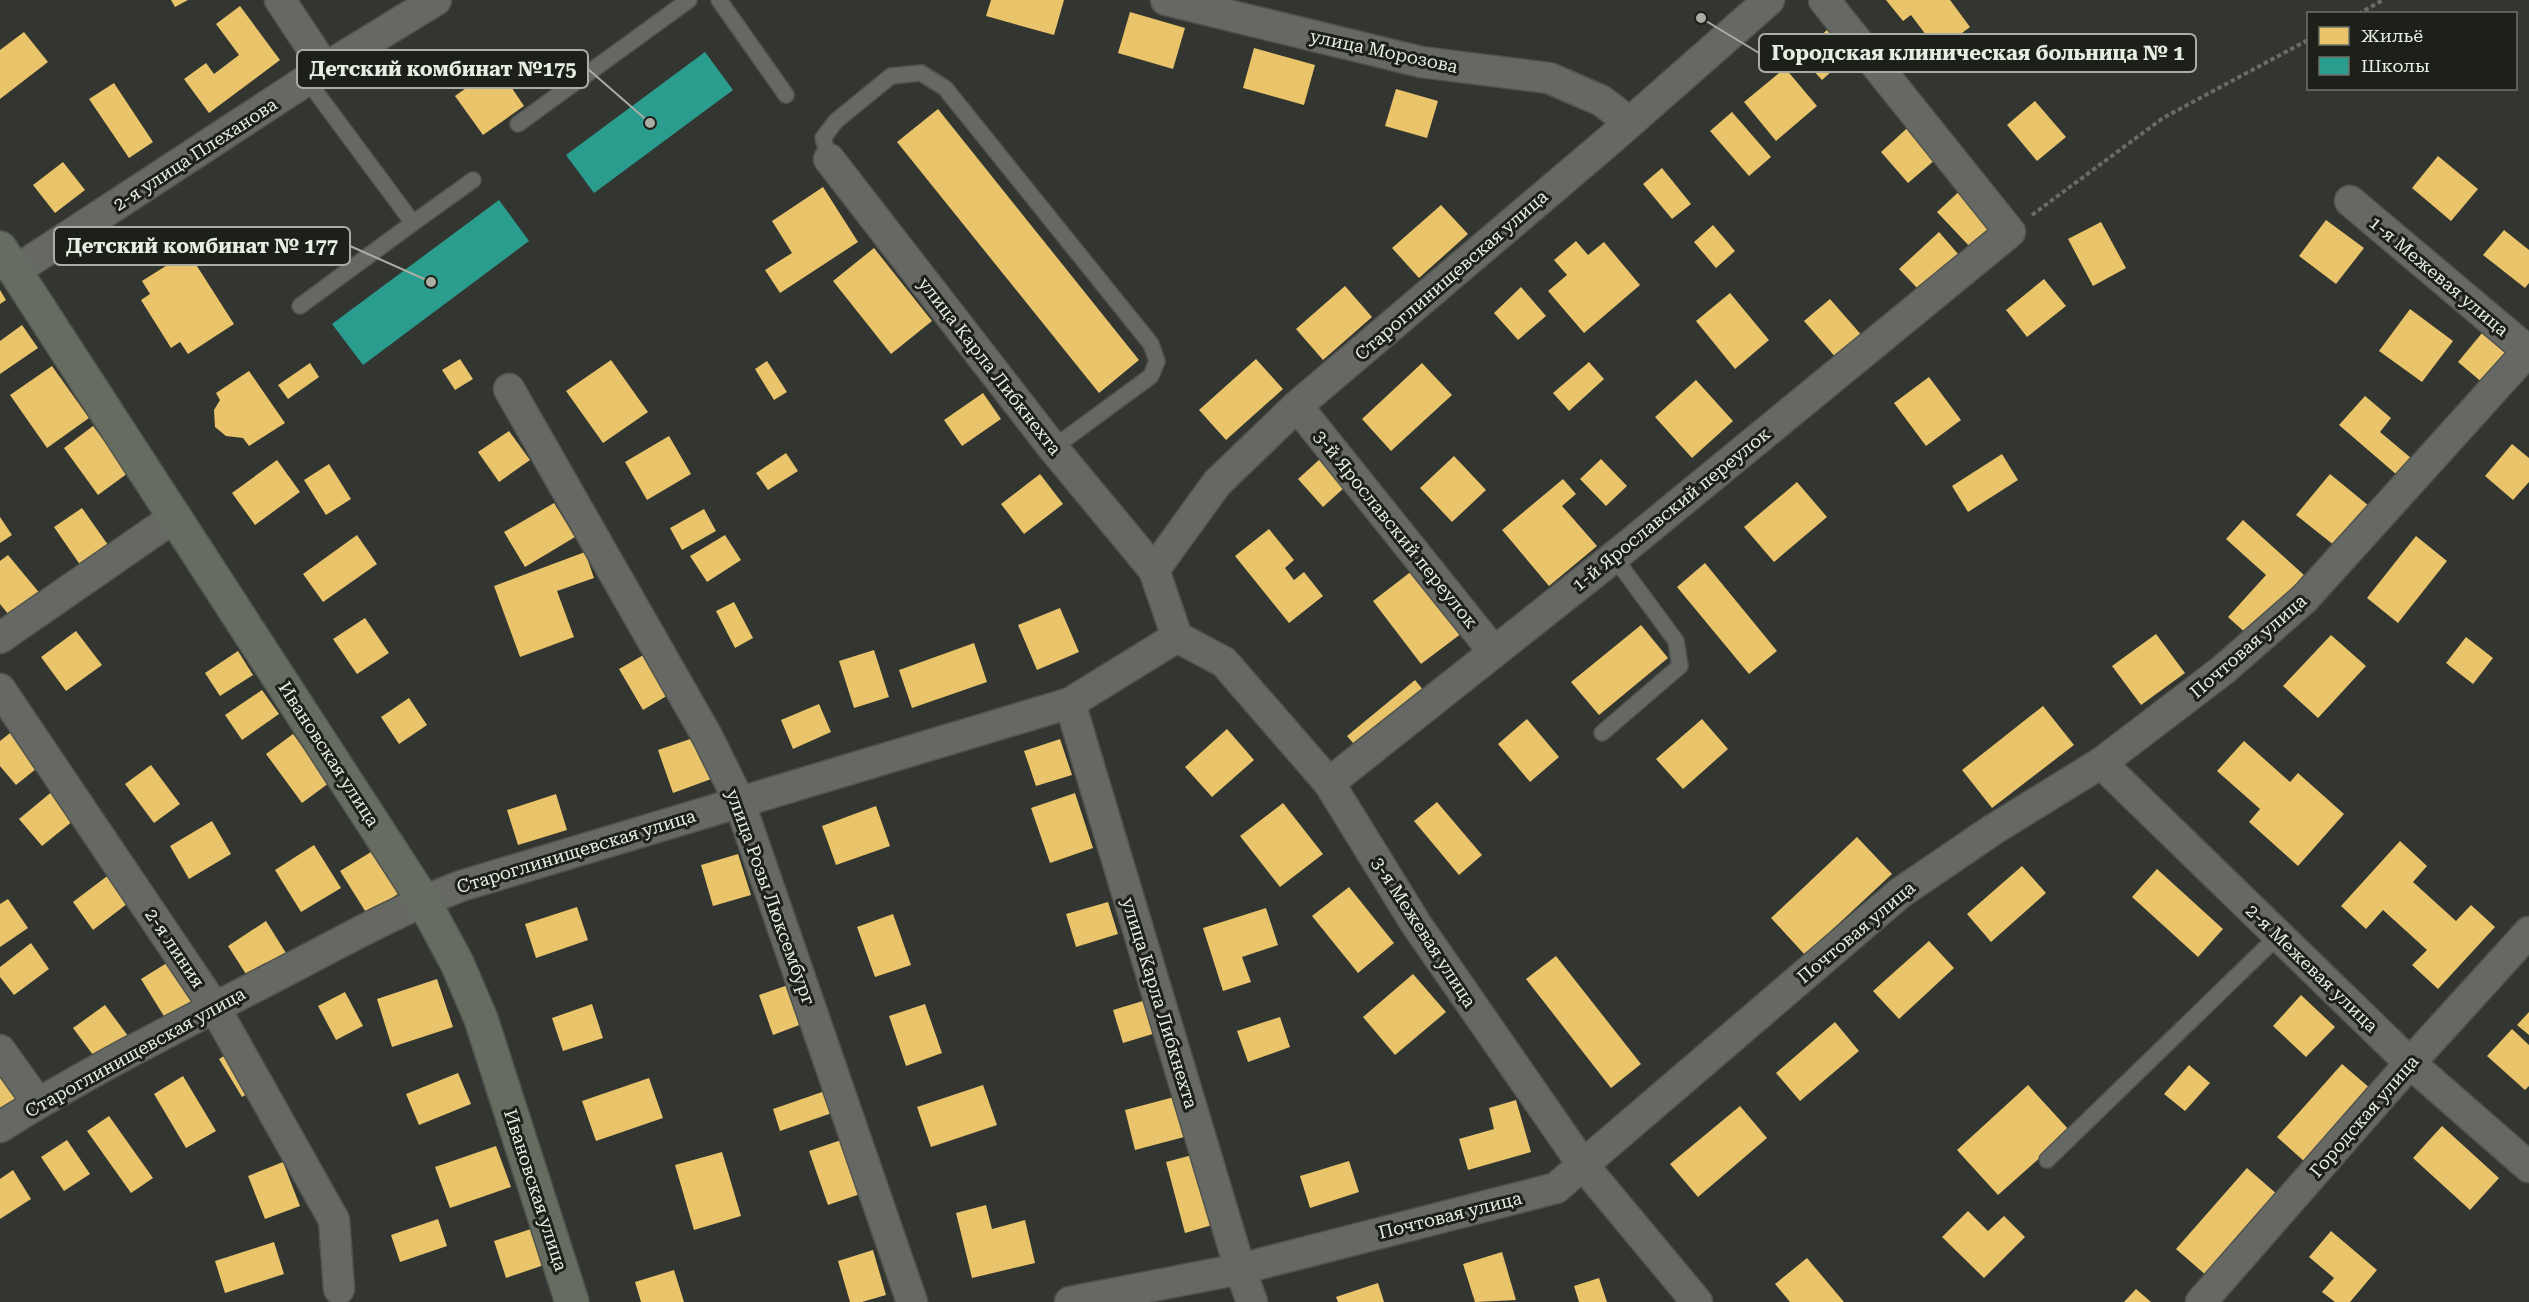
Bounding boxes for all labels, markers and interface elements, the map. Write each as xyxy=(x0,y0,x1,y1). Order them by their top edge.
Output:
legend xyxy=(2307,12,2517,90)
street label: улица Морозова xyxy=(1308,25,1460,77)
text: Жильё xyxy=(2361,25,2423,46)
callout: Городская клиническая больница № 1 xyxy=(1759,34,2196,72)
text: Городская клиническая больница № 1 xyxy=(1772,41,2184,65)
callout: Детский комбинат №175 xyxy=(297,50,588,88)
text: Школы xyxy=(2361,55,2430,76)
text: Детский комбинат №175 xyxy=(310,57,576,81)
street label: 2-я улица Плеханова xyxy=(109,93,281,215)
street label: Староглинищевская улица xyxy=(1350,185,1552,364)
street label: 1-я Межевая улица xyxy=(2365,212,2513,340)
callout: Детский комбинат № 177 xyxy=(54,227,350,265)
text: Детский комбинат № 177 xyxy=(66,234,338,258)
street label: улица Карла Либкнехта xyxy=(914,273,1066,459)
street label: 1-й Ярославский переулок xyxy=(1568,423,1774,595)
street label: 3-й Ярославский переулок xyxy=(1310,426,1482,632)
street label: Почтовая улица xyxy=(2186,590,2311,702)
street label: Ивановская улица xyxy=(274,678,384,831)
street label: улица Розы Люксембург xyxy=(722,786,820,1008)
street label: Староглинищевская улица xyxy=(454,805,698,897)
street label: 3-я Межевая улица xyxy=(1368,853,1481,1011)
street label: Почтовая улица xyxy=(1793,877,1919,987)
street label: улица Карла Либкнехта xyxy=(1118,895,1202,1111)
street label: 2-я Межевая улица xyxy=(2242,900,2382,1037)
street label: 2-я линия xyxy=(141,905,209,991)
street label: Староглинищевская улица xyxy=(21,982,249,1121)
street label: Городская улица xyxy=(2305,1050,2423,1181)
street label: Ивановская улица xyxy=(500,1107,572,1274)
street label: Почтовая улица xyxy=(1376,1187,1524,1243)

